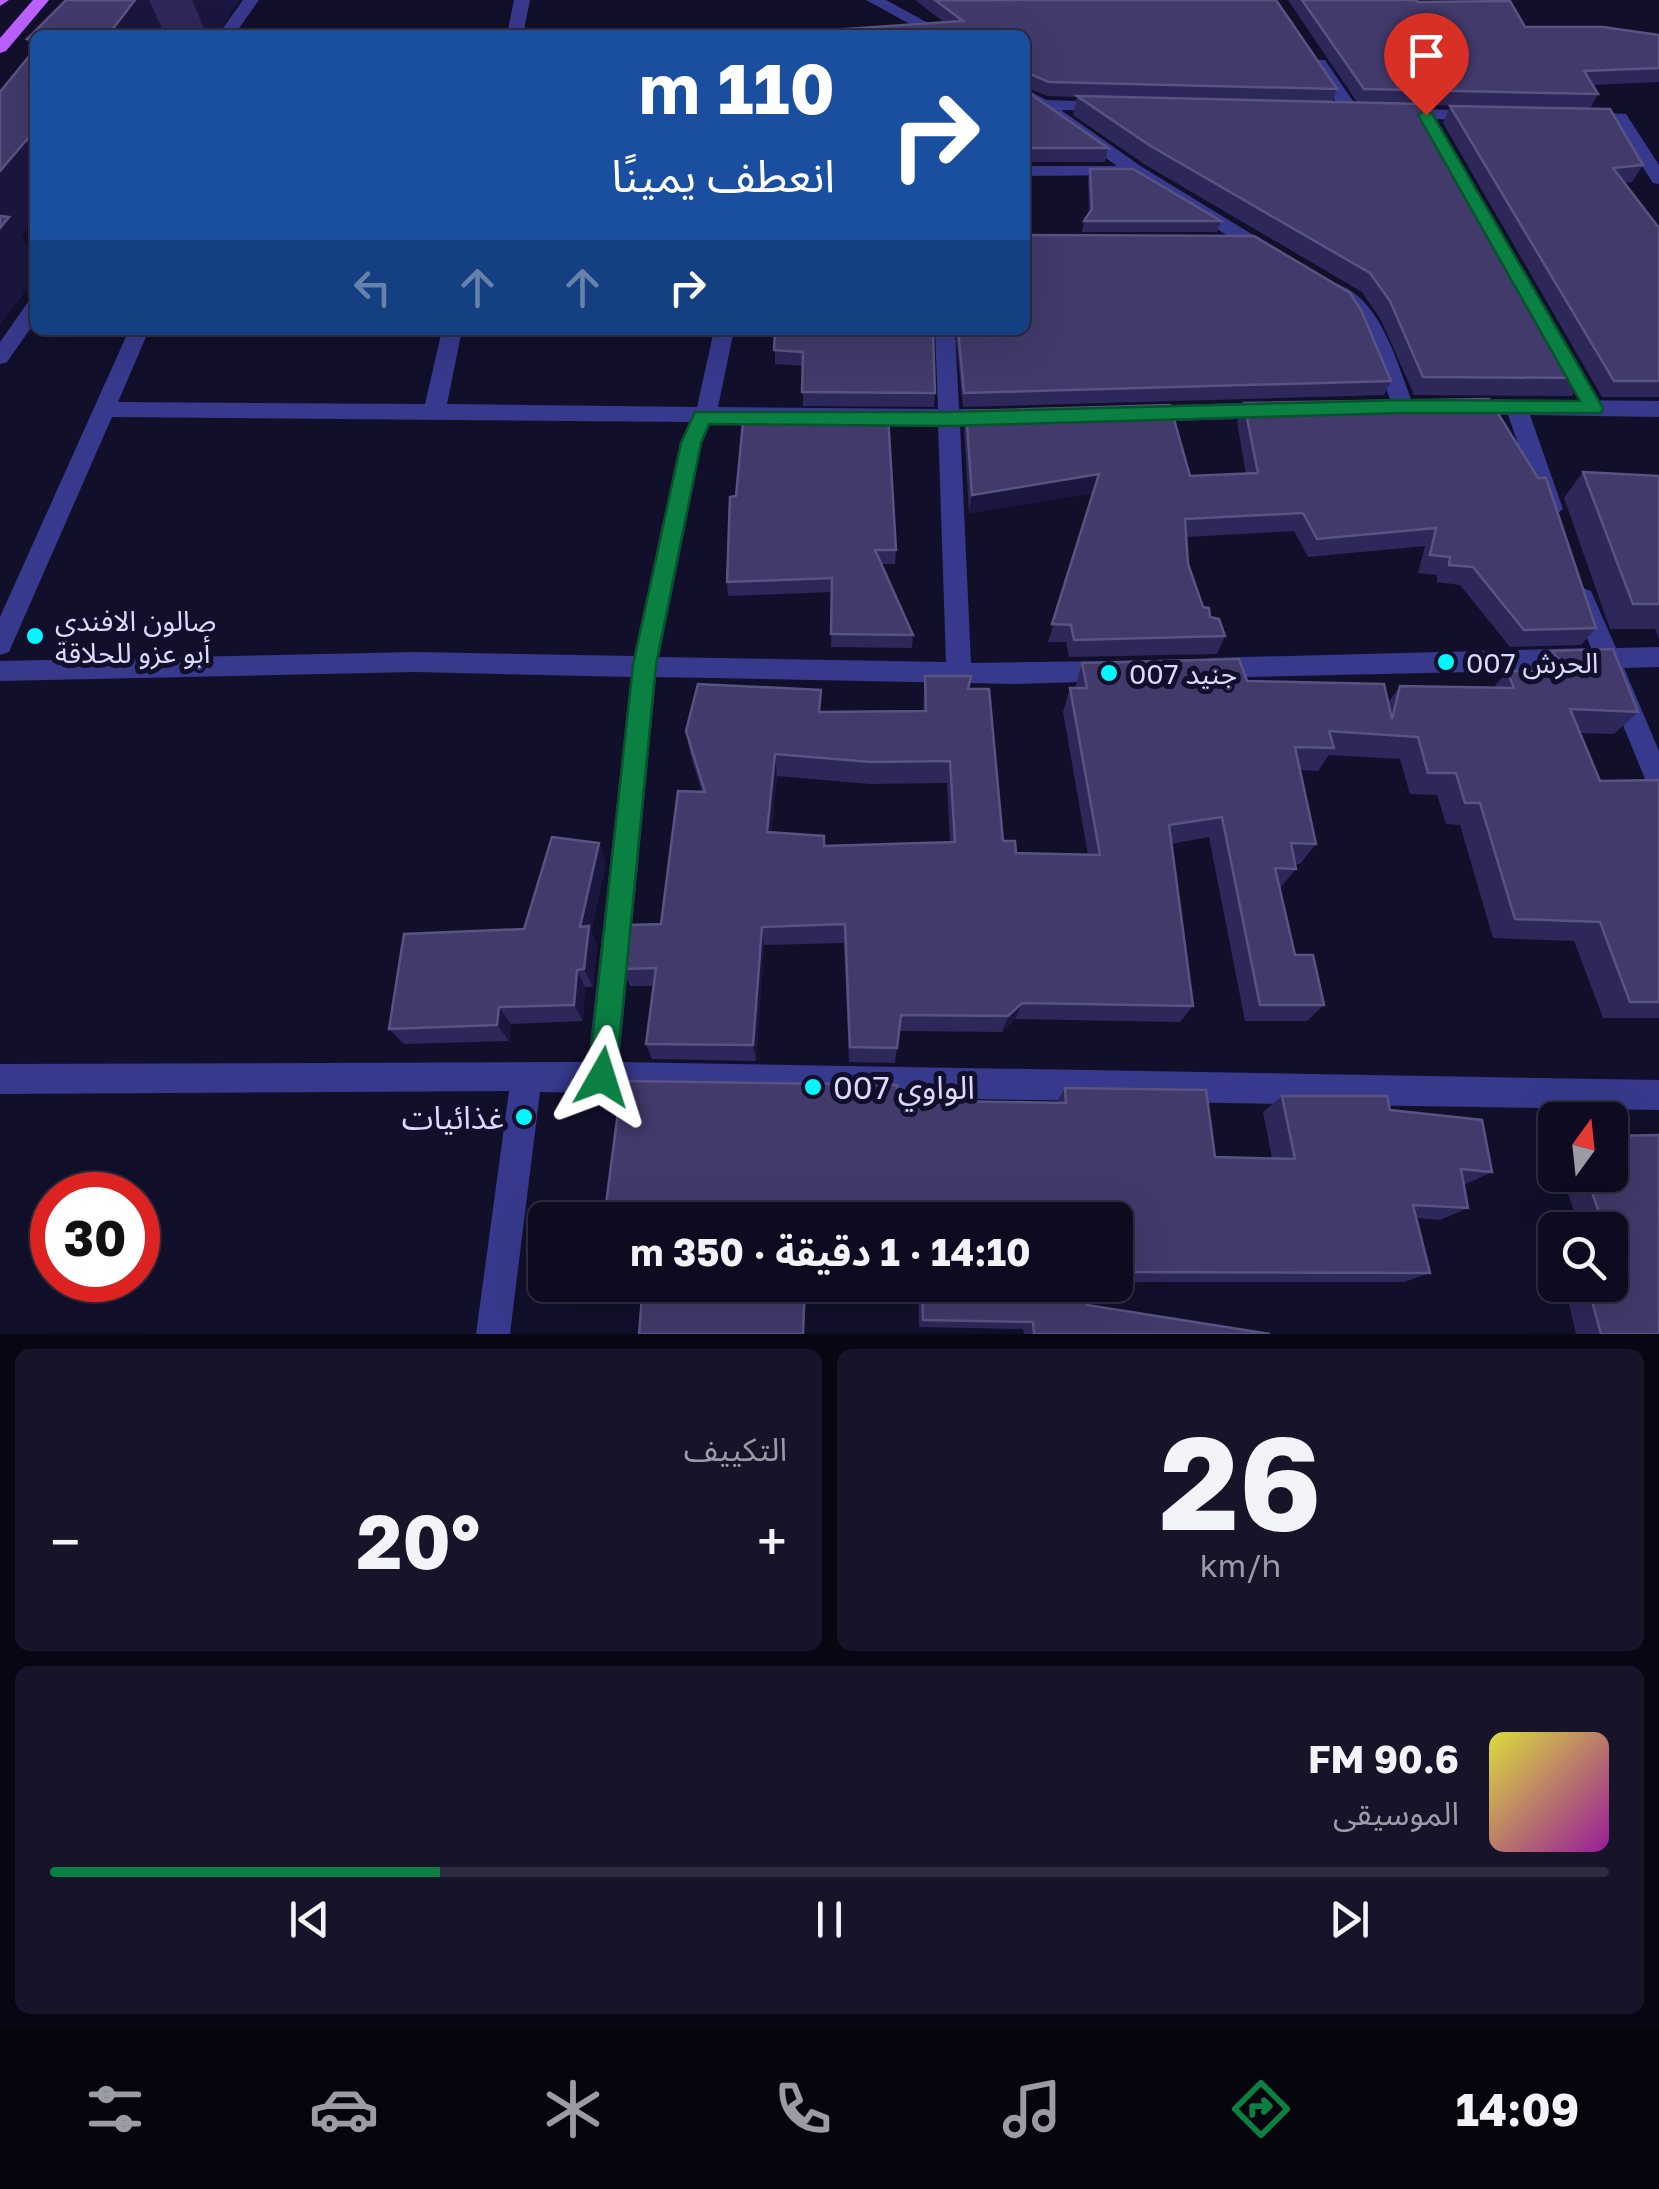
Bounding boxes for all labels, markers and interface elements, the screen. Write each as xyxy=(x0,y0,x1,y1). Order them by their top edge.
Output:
pin xyxy=(1384,13,1469,116)
icon: arrive xyxy=(1399,28,1454,83)
text: 110 m xyxy=(639,45,835,129)
icon: right xyxy=(870,70,1000,200)
text: انعطف يمينًا xyxy=(611,148,835,202)
icon: left xyxy=(345,260,400,315)
icon: ahead xyxy=(450,260,505,315)
icon: ahead xyxy=(555,260,610,315)
icon: right xyxy=(660,260,715,315)
place label: صالون الافندي أبو عزو للحلاقة xyxy=(55,604,216,670)
marker: صالون الافندي أبو عزو للحلاقة xyxy=(24,625,46,647)
place label: الحرش 007 xyxy=(1466,646,1598,680)
marker: الحرش 007 xyxy=(1435,651,1457,673)
place label: جنيد 007 xyxy=(1129,657,1237,690)
marker: جنيد 007 xyxy=(1098,662,1120,684)
position arrow xyxy=(550,1025,654,1129)
place label: الواوي 007 xyxy=(833,1068,975,1112)
marker: الواوي 007 xyxy=(802,1076,824,1098)
place label: غذائيات xyxy=(402,1098,504,1136)
north arrow xyxy=(1538,1102,1628,1192)
map controls xyxy=(1538,1102,1628,1302)
marker: غذائيات xyxy=(513,1106,535,1128)
speed limit sign: 30 xyxy=(30,1172,160,1302)
button: search xyxy=(1538,1212,1628,1302)
text: 14:10 · 1 دقيقة · 350 m xyxy=(630,1229,1031,1274)
text: 26 xyxy=(1160,1403,1321,1559)
text: التكييف xyxy=(684,1430,787,1468)
text: 20° xyxy=(357,1495,480,1586)
text: − xyxy=(50,1508,80,1574)
text: + xyxy=(757,1508,787,1574)
text: km/h xyxy=(1200,1546,1281,1584)
text: 90.6 FM xyxy=(1308,1736,1459,1781)
text: الموسيقى xyxy=(1333,1794,1459,1832)
icon: previous xyxy=(282,1892,337,1947)
icon: pause xyxy=(802,1892,857,1947)
icon: next xyxy=(1322,1892,1377,1947)
icon: filters xyxy=(80,2074,150,2144)
icon: car xyxy=(309,2074,379,2144)
icon: climate xyxy=(538,2074,608,2144)
icon: phone xyxy=(768,2074,838,2144)
icon: music xyxy=(997,2074,1067,2144)
icon: directions xyxy=(1226,2074,1296,2144)
text: 14:09 xyxy=(1456,2082,1579,2136)

